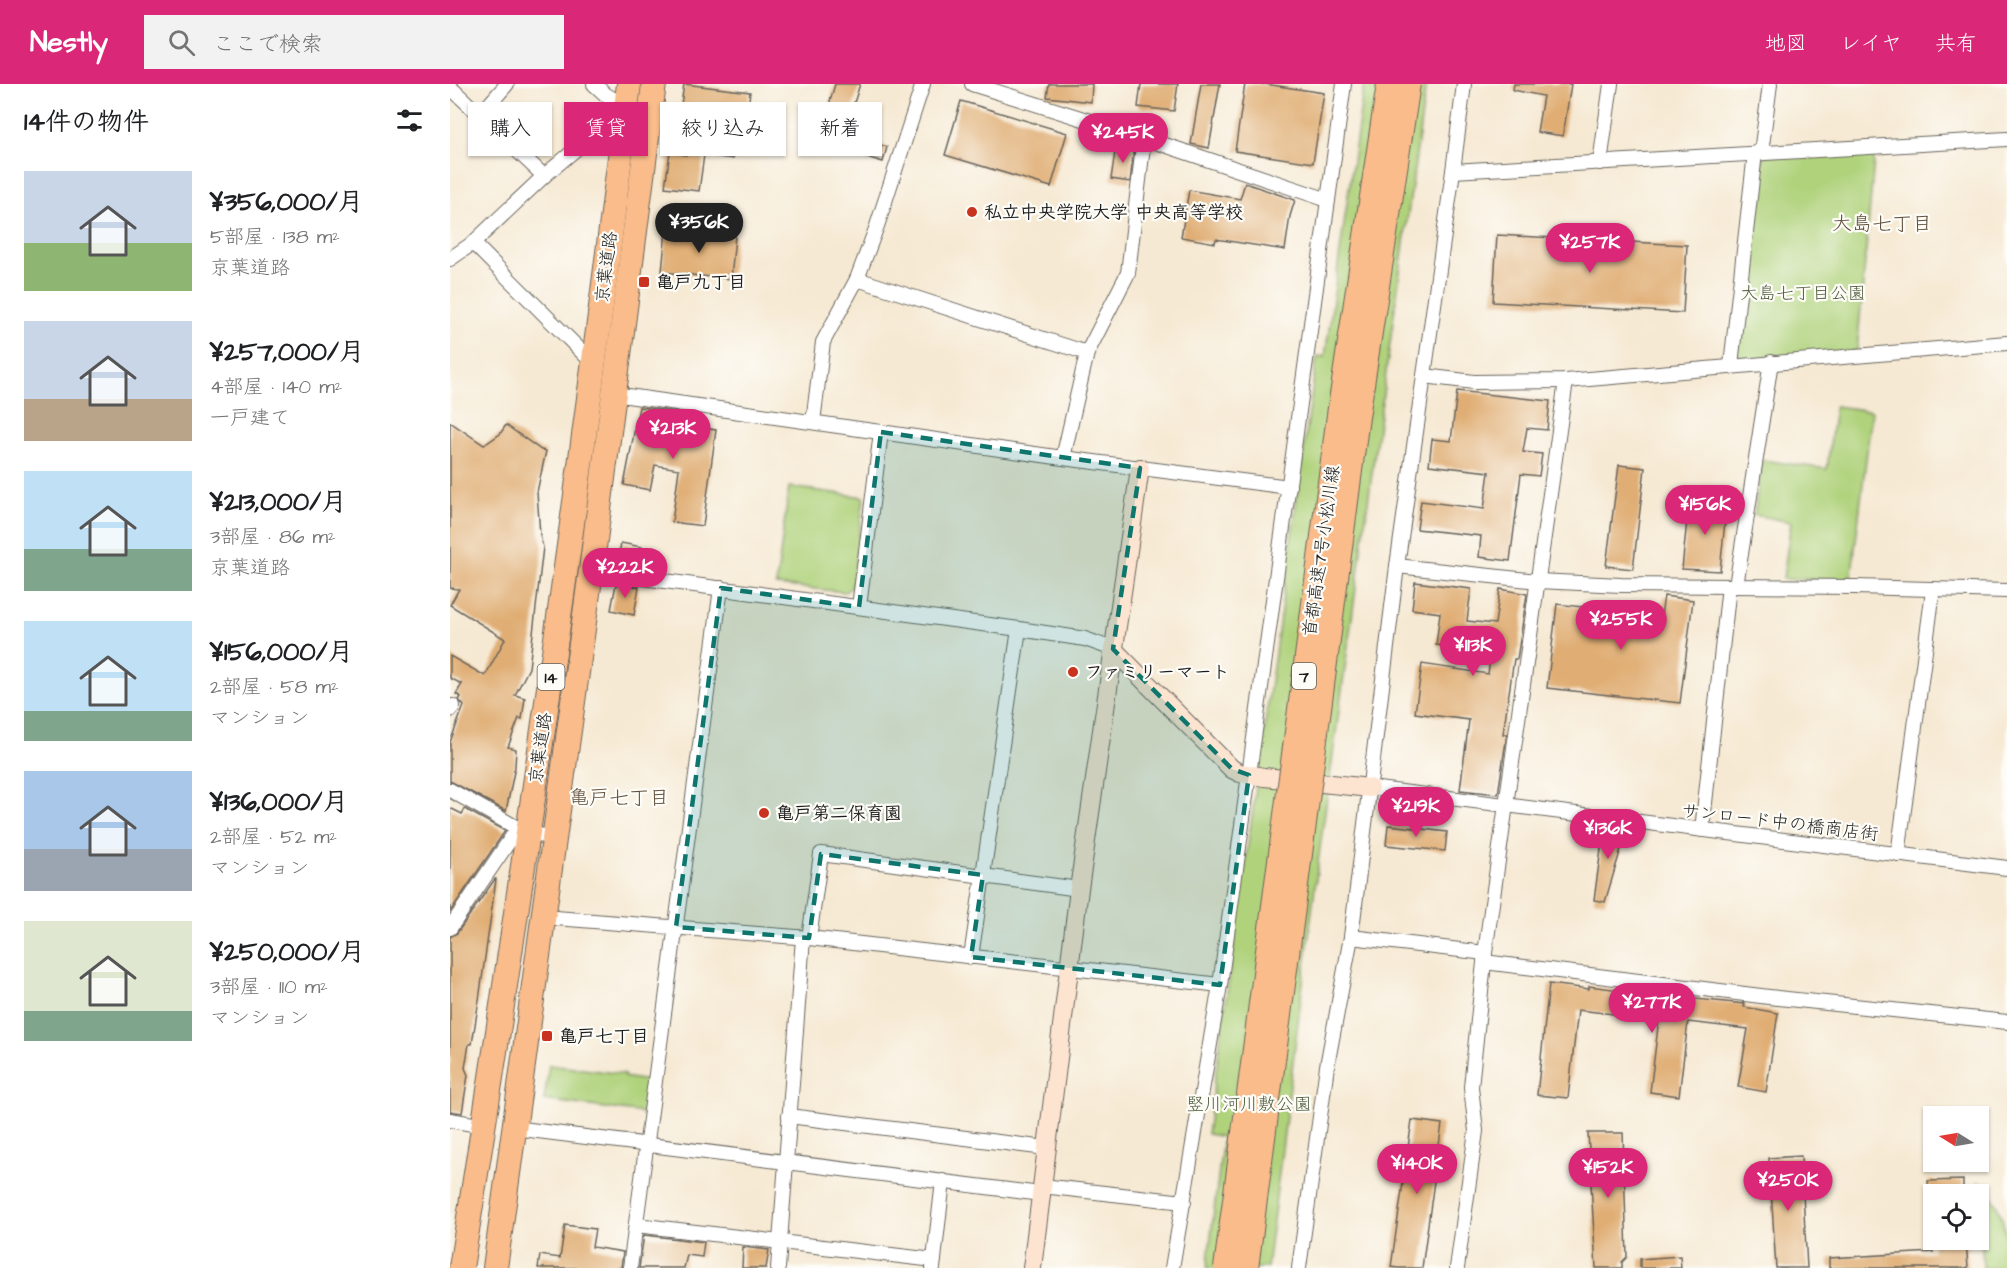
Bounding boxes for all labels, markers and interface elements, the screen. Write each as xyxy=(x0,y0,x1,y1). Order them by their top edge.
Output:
search box xyxy=(144,15,564,69)
text: Nestly xyxy=(30,23,108,62)
icon: search xyxy=(165,26,198,59)
text: ここで検索 xyxy=(213,29,323,60)
text: 地図 xyxy=(1765,29,1807,58)
text: レイヤ xyxy=(1840,29,1902,58)
text: 共有 xyxy=(1935,29,1977,58)
chip: 購入 xyxy=(468,102,552,156)
chip: 賃貸 xyxy=(564,102,648,156)
chip: 絞り込み xyxy=(660,102,786,156)
chip: 新着 xyxy=(798,102,882,156)
text: 14件の物件 xyxy=(24,104,149,140)
icon: filters xyxy=(393,104,426,137)
pin: ¥245K xyxy=(1081,113,1165,164)
text: ¥245K xyxy=(1092,118,1154,146)
text: ¥356,000/月 xyxy=(210,184,364,220)
icon: home xyxy=(72,195,144,267)
place label: 私立中央学院大学 中央高等学校 xyxy=(984,200,1243,225)
pin: ¥356K xyxy=(657,203,741,254)
marker: 私立中央学院大学 中央高等学校 xyxy=(965,205,979,219)
text: ¥356K xyxy=(669,208,729,236)
district label: 大島七丁目 xyxy=(1832,210,1932,238)
text: 5部屋 · 138 m² xyxy=(210,223,340,251)
pin: ¥257K xyxy=(1548,223,1632,274)
text: ¥257K xyxy=(1560,228,1620,256)
street label: 京葉道路 xyxy=(590,230,623,304)
text: 京葉道路 xyxy=(210,254,290,282)
place label: 亀戸九丁目 xyxy=(656,270,746,295)
marker: 亀戸九丁目 xyxy=(637,275,651,289)
park label: 大島七丁目公園 xyxy=(1740,281,1866,306)
text: ¥257,000/月 xyxy=(210,334,365,370)
icon: home xyxy=(72,345,144,417)
text: 4部屋 · 140 m² xyxy=(210,373,342,401)
text: 一戸建て xyxy=(210,404,290,432)
pin: ¥213K xyxy=(631,409,715,460)
text: ¥213K xyxy=(650,414,696,442)
street label: 首都高速7号小松川線 xyxy=(1297,464,1346,639)
text: ¥213,000/月 xyxy=(210,484,347,520)
pin: ¥156K xyxy=(1663,485,1747,536)
text: ¥156K xyxy=(1679,490,1731,518)
icon: home xyxy=(72,495,144,567)
text: 3部屋 · 86 m² xyxy=(210,523,336,551)
pin: ¥222K xyxy=(583,548,667,599)
text: ¥222K xyxy=(596,553,654,581)
text: 京葉道路 xyxy=(210,554,290,582)
pin: ¥255K xyxy=(1579,600,1663,651)
text: ¥255K xyxy=(1590,605,1652,633)
pin: ¥113K xyxy=(1431,626,1515,677)
text: ¥113K xyxy=(1454,631,1492,659)
text: ¥156,000/月 xyxy=(210,634,354,670)
icon: home xyxy=(72,645,144,717)
place label: ファミリーマート xyxy=(1085,660,1230,685)
road number: 7 xyxy=(1292,663,1316,689)
road number: 14 xyxy=(538,664,564,690)
marker: ファミリーマート xyxy=(1066,665,1080,679)
text: 2部屋 · 58 m² xyxy=(210,673,338,701)
text: マンション xyxy=(210,704,309,732)
street label: 京葉道路 xyxy=(523,711,558,785)
text: ¥136,000/月 xyxy=(210,784,348,820)
district label: 亀戸七丁目 xyxy=(569,784,669,812)
pin: ¥219K xyxy=(1374,787,1458,838)
text: ¥219K xyxy=(1392,792,1440,820)
icon: home xyxy=(72,795,144,867)
street label: サンロード中の橋商店街 xyxy=(1680,798,1880,847)
place label: 亀戸第二保育園 xyxy=(776,801,902,826)
marker: 亀戸第二保育園 xyxy=(757,806,771,820)
pin: ¥136K xyxy=(1566,809,1650,860)
text: ¥136K xyxy=(1584,814,1632,842)
text: 2部屋 · 52 m² xyxy=(210,823,337,851)
text: マンション xyxy=(210,854,309,882)
text: ¥250,000/月 xyxy=(210,934,365,970)
icon: home xyxy=(72,945,144,1017)
text: 3部屋 · 110 m² xyxy=(210,973,328,1001)
pin: ¥277K xyxy=(1610,983,1694,1034)
text: ¥277K xyxy=(1623,988,1681,1016)
text: マンション xyxy=(210,1004,309,1032)
place label: 亀戸七丁目 xyxy=(559,1024,649,1049)
marker: 亀戸七丁目 xyxy=(540,1029,554,1043)
park label: 竪川河川敷公園 xyxy=(1186,1092,1312,1117)
north arrow xyxy=(1923,1106,1989,1172)
map controls xyxy=(1923,1106,1989,1250)
pin: ¥140K xyxy=(1375,1144,1459,1195)
pin: ¥152K xyxy=(1566,1148,1650,1199)
text: ¥140K xyxy=(1391,1149,1443,1177)
text: ¥152K xyxy=(1583,1153,1633,1181)
pin: ¥250K xyxy=(1746,1161,1830,1212)
text: ¥250K xyxy=(1757,1166,1819,1194)
button: locate xyxy=(1923,1184,1989,1250)

